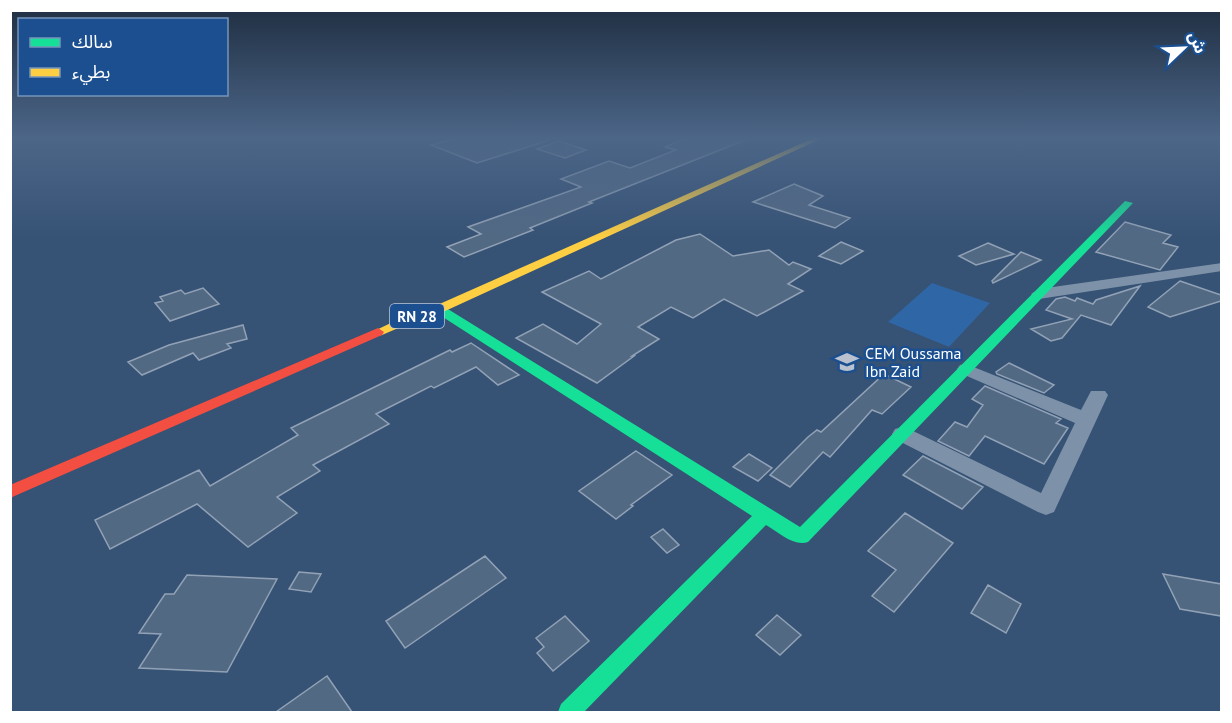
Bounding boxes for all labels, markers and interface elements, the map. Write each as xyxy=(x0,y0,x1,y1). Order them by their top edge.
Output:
legend xyxy=(18,18,228,96)
north arrow xyxy=(1154,18,1214,78)
text: ش xyxy=(1184,28,1211,56)
text: سالك xyxy=(72,30,113,53)
text: بطيء xyxy=(72,60,110,85)
road number: RN 28 xyxy=(390,304,444,328)
place label: CEM Oussama Ibn Zaid xyxy=(865,343,962,381)
school or university icon: CEM Oussama Ibn Zaid xyxy=(834,349,860,375)

